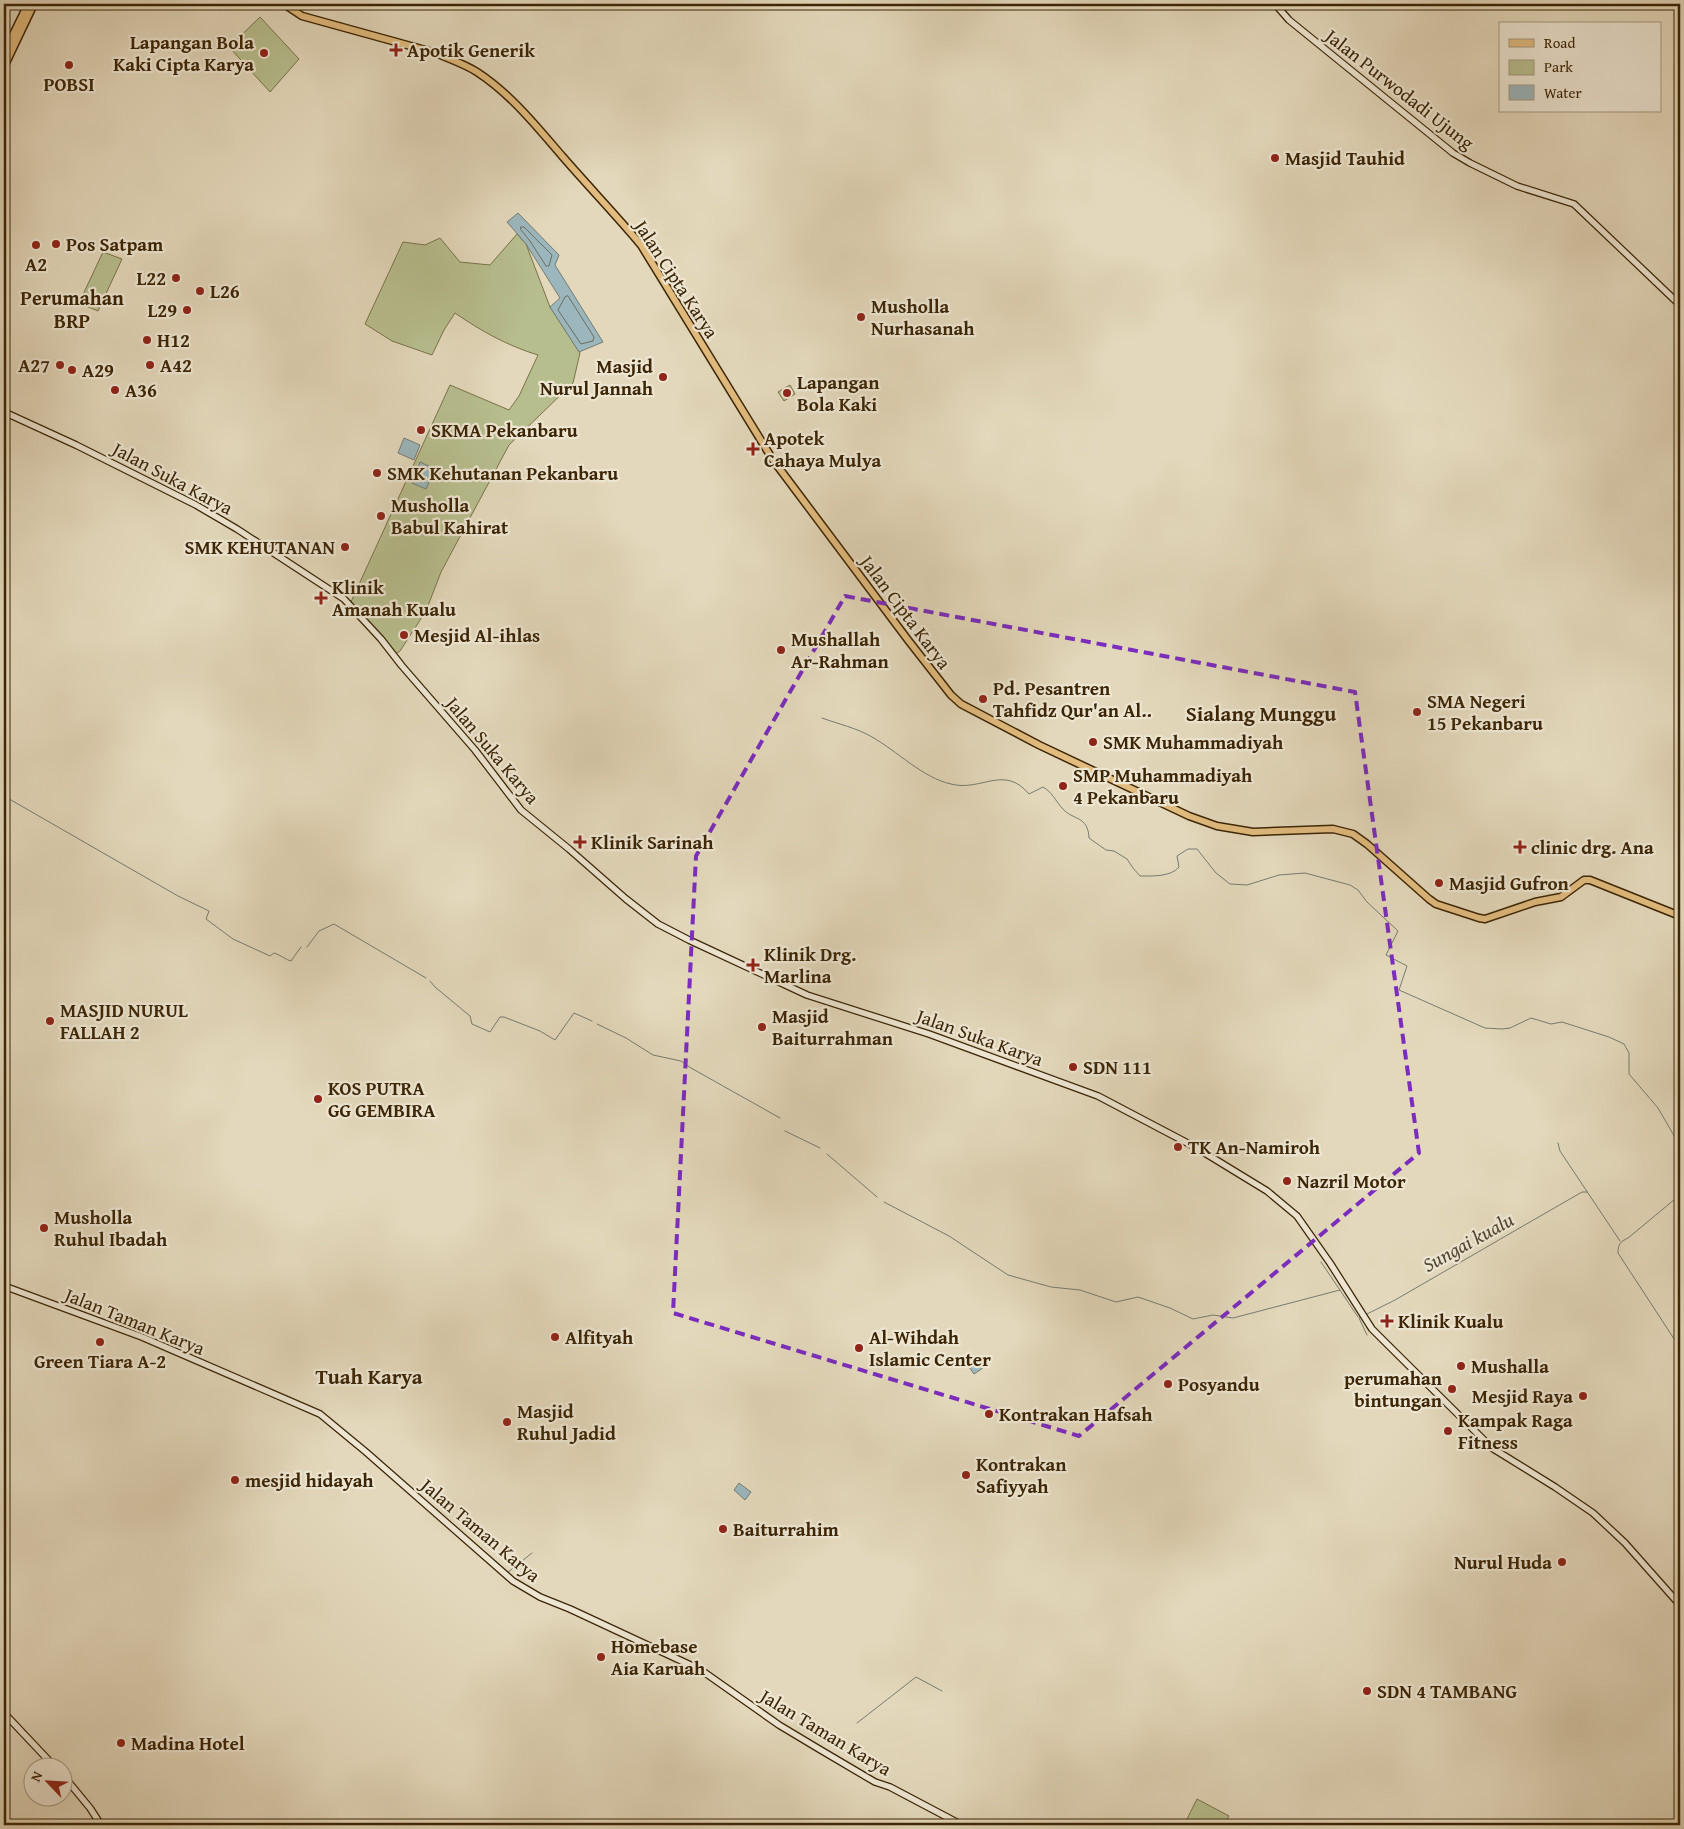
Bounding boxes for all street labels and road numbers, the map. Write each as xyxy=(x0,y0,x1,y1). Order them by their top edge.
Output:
street label: Jalan Purwodadi Ujung xyxy=(1318,21,1481,156)
street label: Jalan Cipta Karya xyxy=(627,213,726,344)
street label: Jalan Suka Karya xyxy=(106,434,238,522)
street label: Jalan Cipta Karya xyxy=(853,548,958,675)
street label: Jalan Suka Karya xyxy=(438,689,546,810)
street label: Jalan Suka Karya xyxy=(911,1000,1047,1073)
street label: Jalan Taman Karya xyxy=(59,1279,209,1362)
street label: Jalan Taman Karya xyxy=(414,1470,547,1588)
street label: Jalan Taman Karya xyxy=(753,1681,897,1782)

